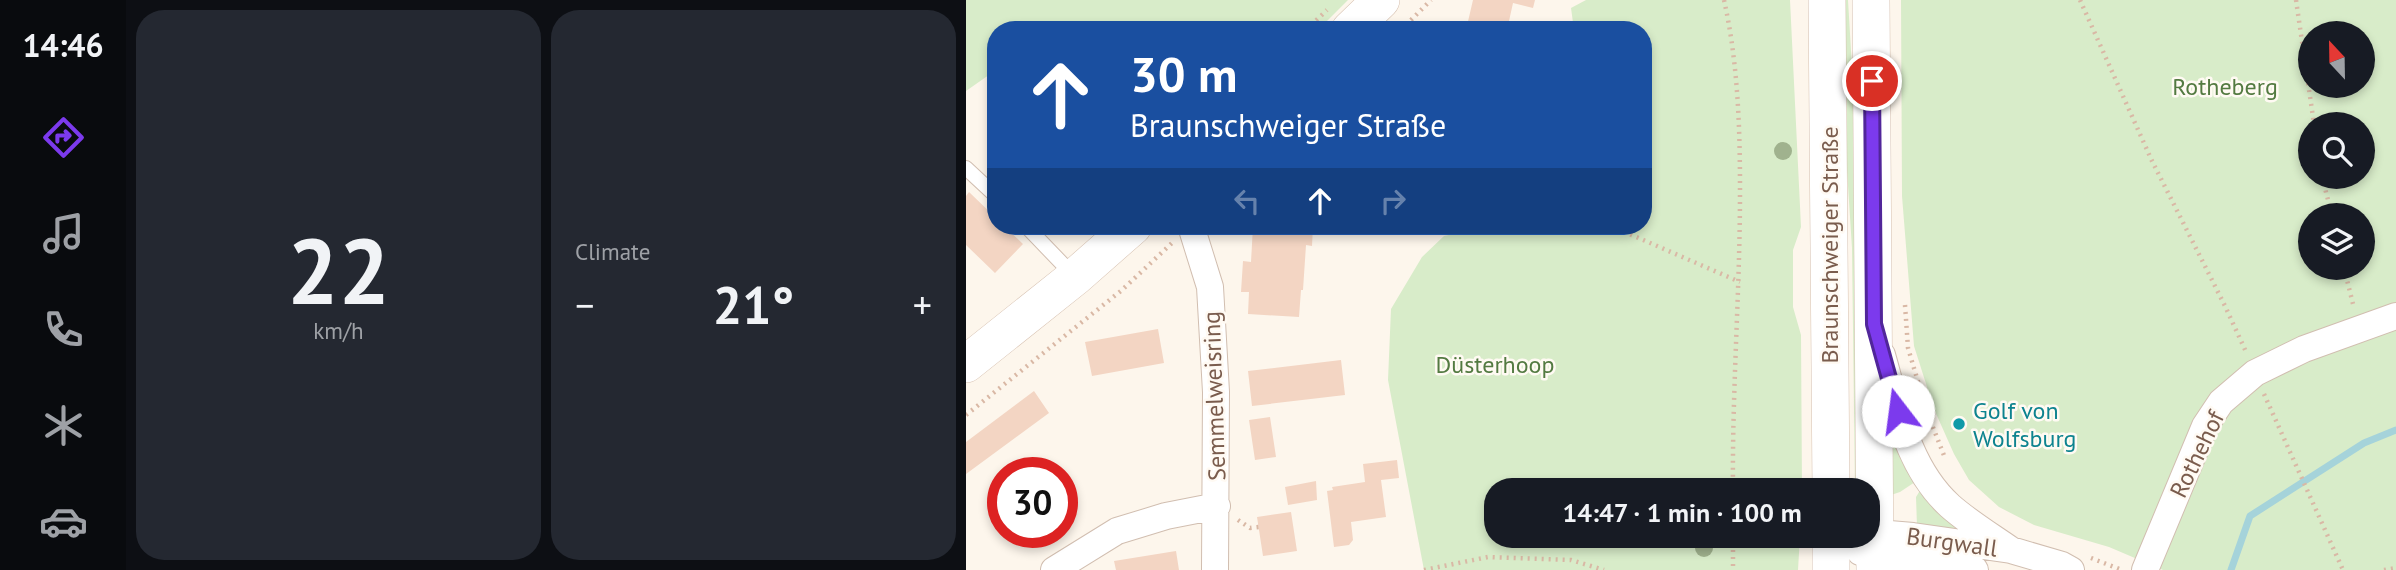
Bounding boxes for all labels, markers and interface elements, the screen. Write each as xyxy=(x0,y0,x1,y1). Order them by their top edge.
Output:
north arrow xyxy=(2298,21,2375,98)
map controls xyxy=(2298,21,2375,280)
text: 14:46 xyxy=(22,24,104,66)
text: 30 m xyxy=(1130,42,1237,106)
icon: ahead xyxy=(1015,49,1106,140)
pin xyxy=(1842,51,1902,111)
icon: arrive xyxy=(1853,62,1891,100)
park label: Rotheberg xyxy=(2172,71,2278,102)
text: Braunschweiger Straße xyxy=(1130,104,1446,146)
button: search xyxy=(2298,112,2375,189)
icon: directions xyxy=(39,113,88,162)
street label: Braunschweiger Straße xyxy=(1814,126,1845,364)
icon: left xyxy=(1228,182,1266,220)
icon: ahead xyxy=(1301,182,1339,220)
icon: right xyxy=(1374,182,1412,220)
button: layers xyxy=(2298,203,2375,280)
icon: music xyxy=(39,209,88,258)
text: 22 xyxy=(287,211,390,329)
text: Climate xyxy=(575,237,650,266)
text: 21° xyxy=(713,271,794,338)
text: − xyxy=(575,280,594,329)
text: + xyxy=(913,280,932,329)
icon: phone xyxy=(39,305,88,354)
street label: Semmelweisring xyxy=(1196,311,1232,481)
text: km/h xyxy=(313,316,364,345)
park label: Düsterhoop xyxy=(1436,349,1554,380)
position arrow xyxy=(1861,374,1935,448)
place label: Golf von Wolfsburg xyxy=(1973,395,2076,454)
icon: climate xyxy=(39,401,88,450)
street label: Rothehof xyxy=(2163,404,2232,503)
marker: Golf von Wolfsburg xyxy=(1951,416,1967,432)
speed limit sign: 30 xyxy=(987,457,1078,548)
text: 14:47 · 1 min · 100 m xyxy=(1562,496,1802,529)
icon: car xyxy=(39,497,88,546)
street label: Burgwall xyxy=(1905,520,1999,564)

